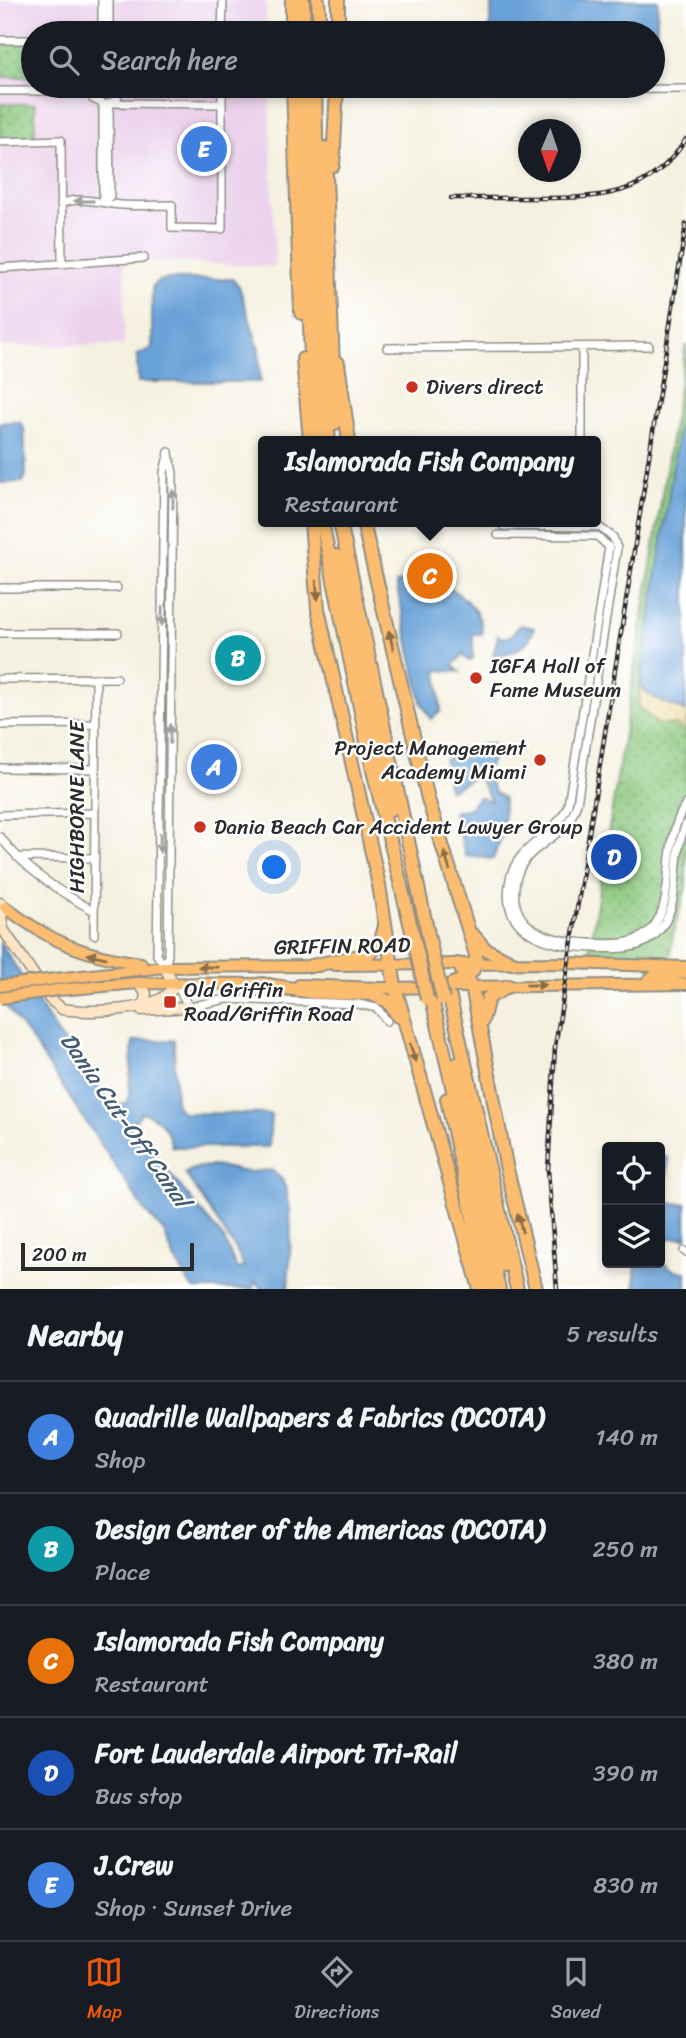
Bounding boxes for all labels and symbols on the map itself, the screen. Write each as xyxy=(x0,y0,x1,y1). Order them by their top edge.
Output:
north arrow xyxy=(518,119,581,182)
pin: E xyxy=(181,123,227,175)
one-way arrow xyxy=(72,195,94,207)
place label: Divers direct xyxy=(426,368,544,406)
marker: Divers direct xyxy=(404,379,420,395)
one-way arrow xyxy=(167,488,179,510)
pin: C xyxy=(407,550,453,602)
one-way arrow xyxy=(312,579,323,601)
one-way arrow xyxy=(156,605,168,627)
one-way arrow xyxy=(386,629,397,651)
pin: B xyxy=(215,632,261,684)
place label: IGFA Hall of Fame Museum xyxy=(489,647,621,709)
marker: IGFA Hall of Fame Museum xyxy=(468,670,484,686)
street label: HIGHBORNE LANE xyxy=(58,719,96,893)
one-way arrow xyxy=(165,722,176,744)
place label: Project Management Academy Miami xyxy=(334,729,528,791)
pin: A xyxy=(191,741,237,793)
marker: Project Management Academy Miami xyxy=(532,752,548,768)
place label: Dania Beach Car Accident Lawyer Group xyxy=(214,808,583,846)
marker: Dania Beach Car Accident Lawyer Group xyxy=(192,819,208,835)
pin: D xyxy=(591,831,637,883)
one-way arrow xyxy=(154,832,165,854)
your location xyxy=(257,850,291,884)
one-way arrow xyxy=(441,850,451,871)
street label: GRIFFIN ROAD xyxy=(274,926,411,966)
one-way arrow xyxy=(86,951,108,962)
one-way arrow xyxy=(197,961,219,973)
place label: Old Griffin Road/Griffin Road xyxy=(184,971,355,1033)
one-way arrow xyxy=(525,979,547,991)
marker: Old Griffin Road/Griffin Road xyxy=(162,994,178,1010)
water label: Dania Cut-Off Canal xyxy=(49,1024,204,1221)
one-way arrow xyxy=(408,1043,419,1064)
one-way arrow xyxy=(514,1212,525,1234)
scale bar xyxy=(21,1240,194,1272)

